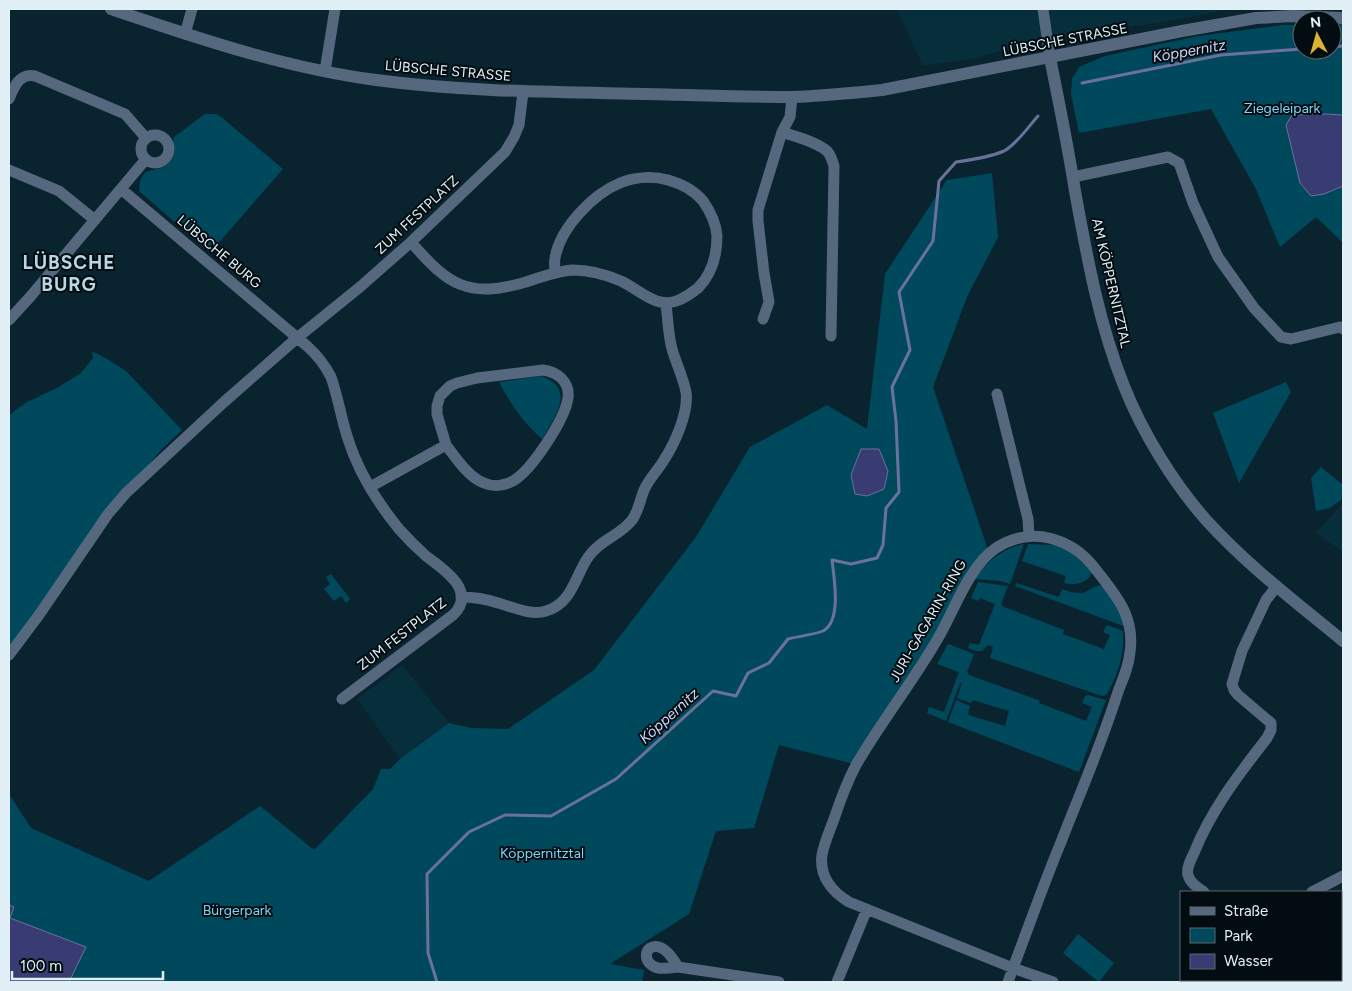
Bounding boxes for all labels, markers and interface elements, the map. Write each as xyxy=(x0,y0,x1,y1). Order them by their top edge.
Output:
north arrow xyxy=(1292,10,1342,60)
text: N xyxy=(1309,14,1322,32)
street label: LÜBSCHE STRASSE xyxy=(1001,20,1129,60)
water label: Köppernitz xyxy=(1151,36,1228,66)
street label: LÜBSCHE STRASSE xyxy=(384,57,512,85)
park label: Ziegeleipark xyxy=(1244,100,1321,117)
street label: ZUM FESTPLATZ xyxy=(372,172,462,258)
street label: LÜBSCHE BURG xyxy=(173,212,265,292)
street label: AM KÖPPERNITZTAL xyxy=(1088,217,1134,350)
district label: LÜBSCHE BURG xyxy=(23,251,115,296)
street label: JURI-GAGARIN-RING xyxy=(886,556,970,685)
street label: ZUM FESTPLATZ xyxy=(354,594,450,674)
water label: Köppernitz xyxy=(636,684,703,747)
park label: Köppernitztal xyxy=(500,845,584,862)
legend xyxy=(1180,891,1342,981)
park label: Bürgerpark xyxy=(203,902,272,919)
text: Straße xyxy=(1224,902,1268,920)
text: Park xyxy=(1224,927,1253,945)
scale bar xyxy=(12,948,164,980)
text: Wasser xyxy=(1224,952,1273,970)
text: 100 m xyxy=(20,957,62,975)

